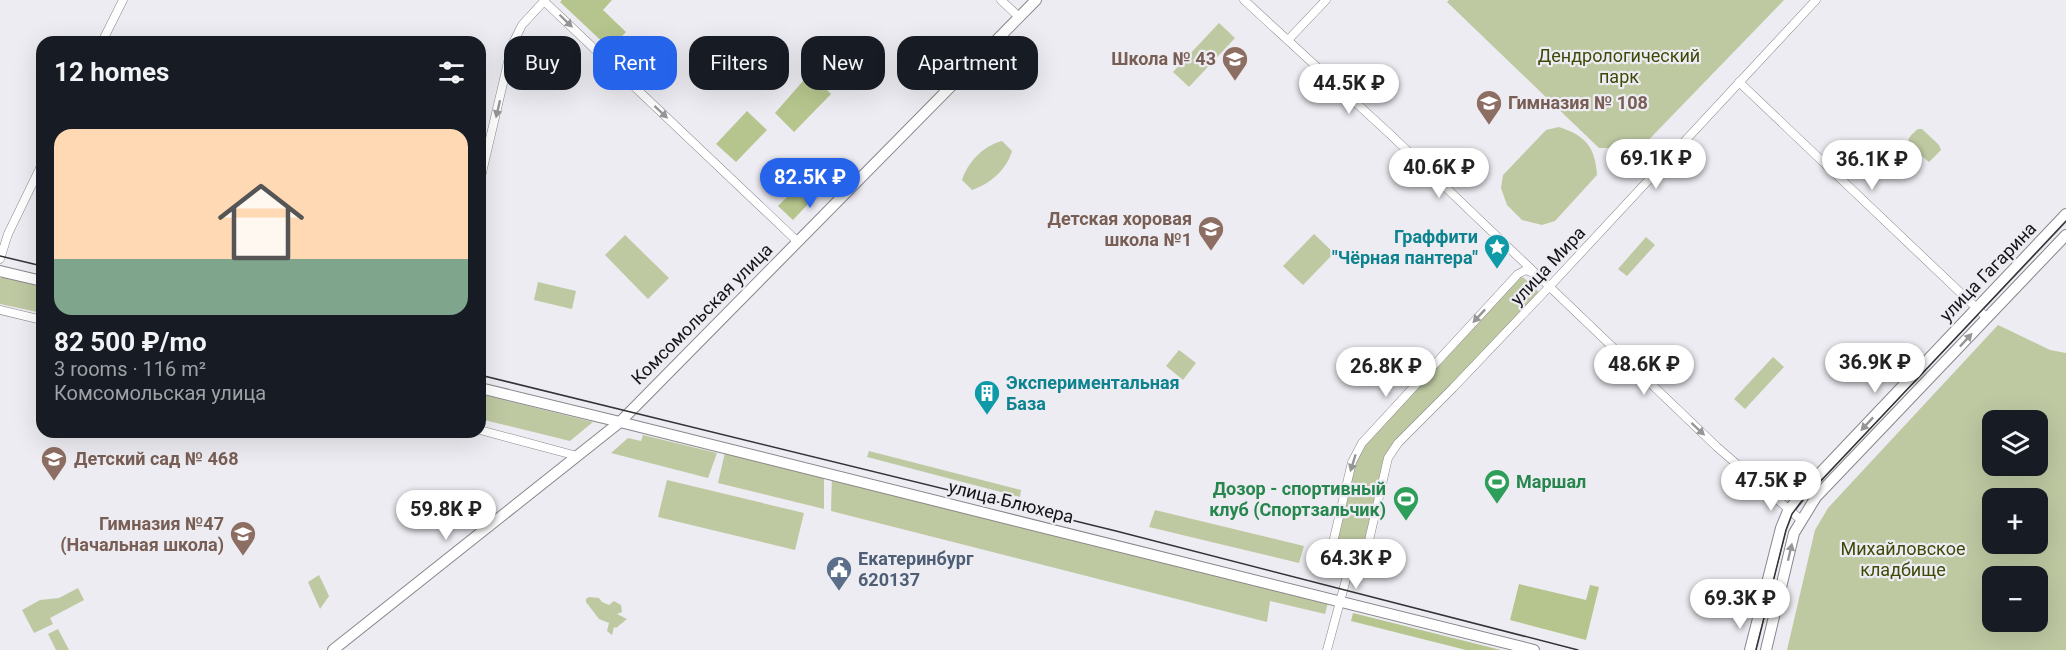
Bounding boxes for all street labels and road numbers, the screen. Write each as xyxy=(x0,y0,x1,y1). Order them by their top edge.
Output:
street label: улица Гагарина xyxy=(1935,218,2040,326)
street label: улица Мира xyxy=(1506,222,1589,309)
street label: Комсомольская улица xyxy=(627,239,777,389)
street label: улица Блюхера xyxy=(946,476,1076,527)

